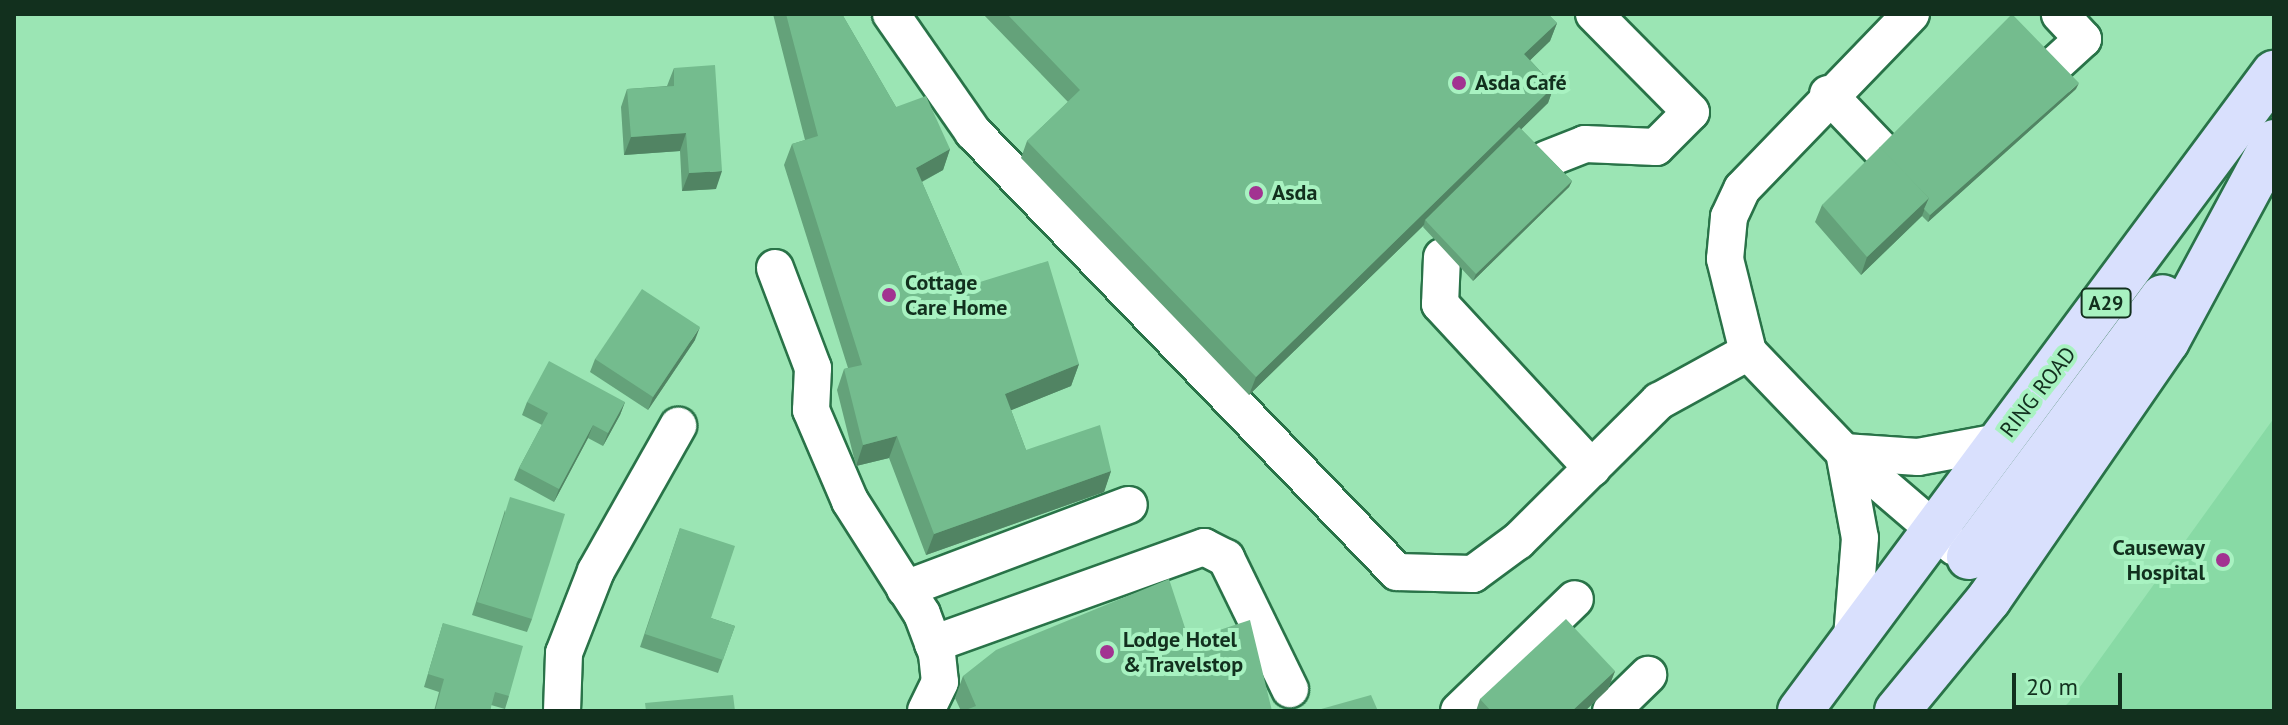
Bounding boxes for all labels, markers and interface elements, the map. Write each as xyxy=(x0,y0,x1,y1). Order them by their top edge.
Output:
place label: Asda Café xyxy=(1475,70,1567,96)
marker: Asda Café xyxy=(1450,74,1468,92)
place label: Asda xyxy=(1272,180,1317,206)
marker: Asda xyxy=(1247,184,1265,202)
place label: Cottage Care Home xyxy=(905,269,1007,320)
marker: Cottage Care Home xyxy=(880,286,898,304)
road number: A29 xyxy=(2080,287,2132,319)
street label: RING ROAD xyxy=(1995,342,2081,442)
place label: Causeway Hospital xyxy=(2113,534,2205,586)
marker: Causeway Hospital xyxy=(2212,549,2234,571)
place label: Lodge Hotel & Travelstop xyxy=(1123,626,1244,678)
marker: Lodge Hotel & Travelstop xyxy=(1098,643,1116,661)
scale bar xyxy=(2016,657,2126,707)
text: 20 m xyxy=(2026,671,2078,702)

